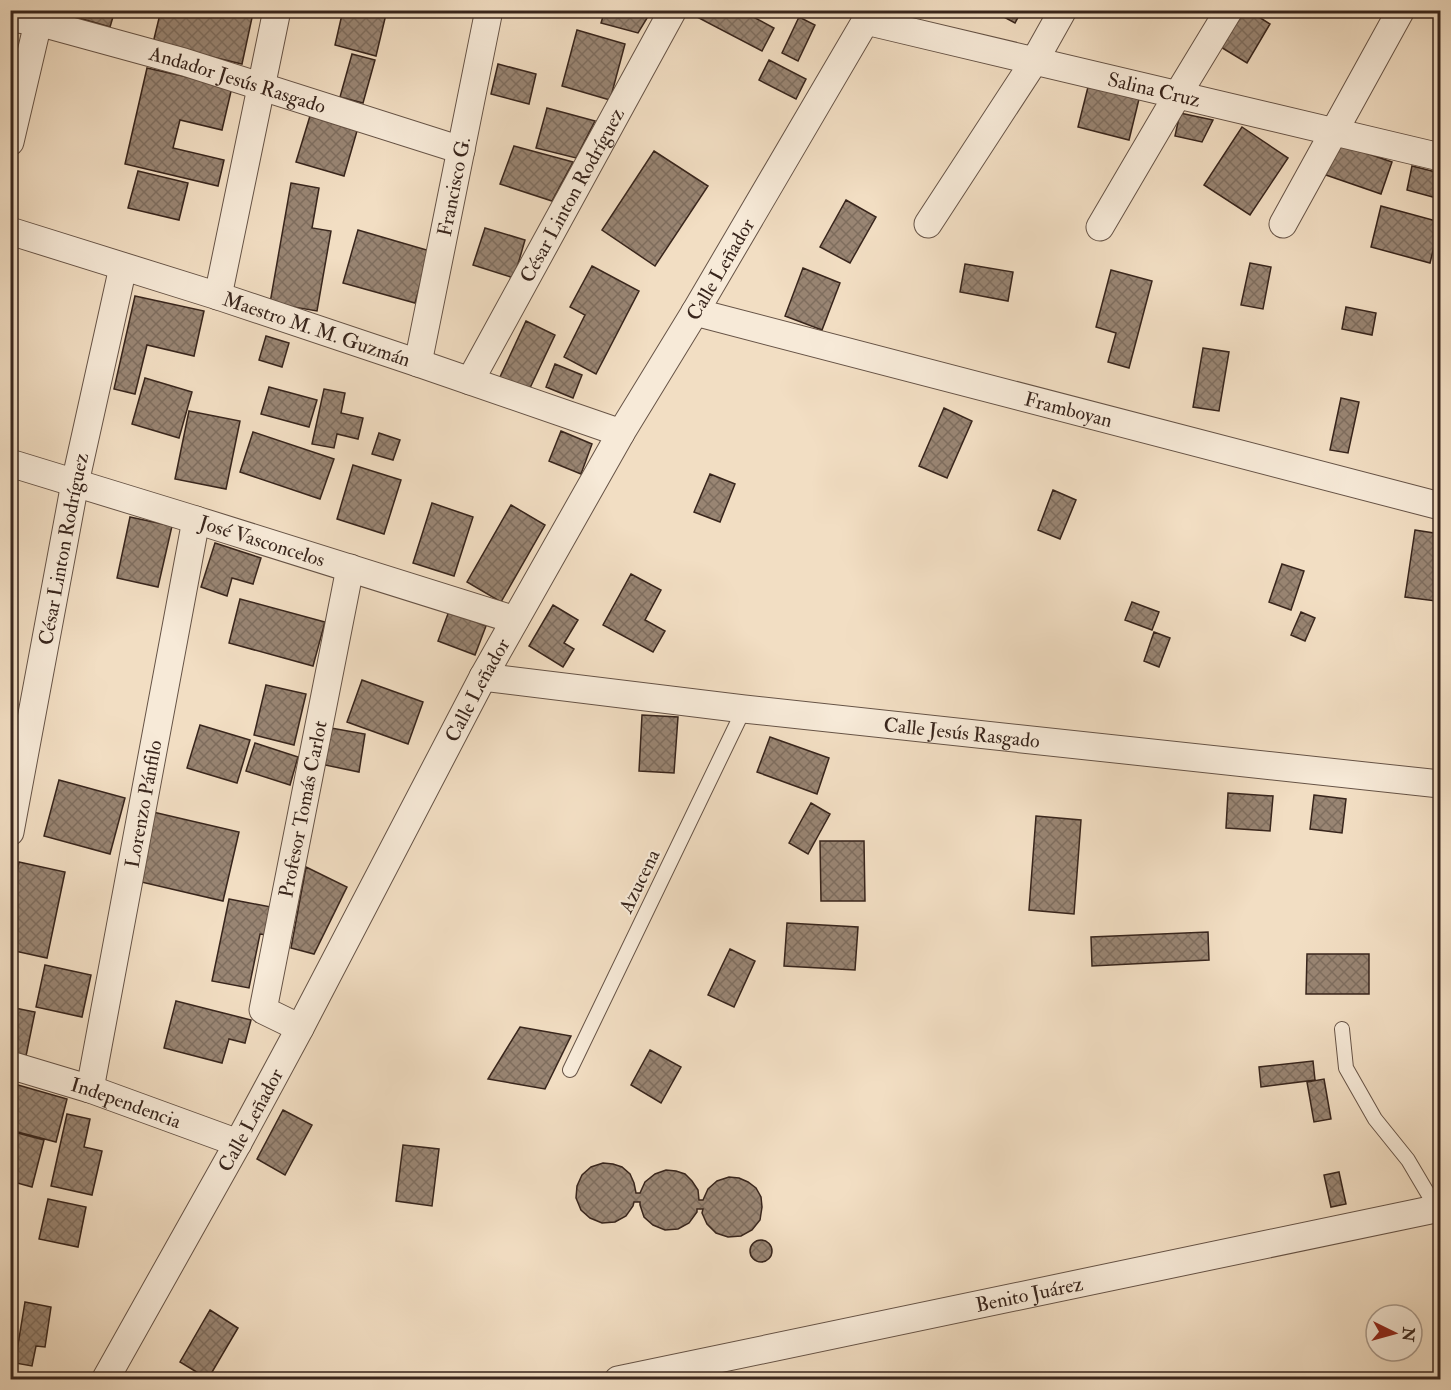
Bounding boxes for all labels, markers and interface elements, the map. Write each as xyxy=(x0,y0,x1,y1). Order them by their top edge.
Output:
street label: Andador Jesús Rasgado xyxy=(145,41,329,119)
street label: Salina Cruz xyxy=(1105,67,1203,113)
street label: César Linton Rodríguez xyxy=(514,103,630,287)
street label: Francisco G. xyxy=(432,135,476,238)
street label: Calle Leñador xyxy=(681,214,760,325)
street label: Maestro M. M. Guzmán xyxy=(219,287,414,373)
street label: Framboyan xyxy=(1022,386,1115,433)
street label: César Linton Rodríguez xyxy=(33,450,94,647)
street label: José Vasconcelos xyxy=(195,510,328,573)
street label: Calle Leñador xyxy=(439,633,516,746)
street label: Calle Jesús Rasgado xyxy=(882,712,1041,754)
street label: Profesor Tomás Carlot xyxy=(273,718,333,900)
street label: Lorenzo Pánfilo xyxy=(119,738,168,870)
street label: Azucena xyxy=(613,845,666,918)
street label: Calle Leñador xyxy=(212,1064,289,1176)
street label: Independencia xyxy=(68,1072,185,1134)
street label: Benito Juárez xyxy=(973,1271,1085,1318)
north arrow xyxy=(1364,1303,1424,1363)
text: N xyxy=(1397,1325,1419,1343)

